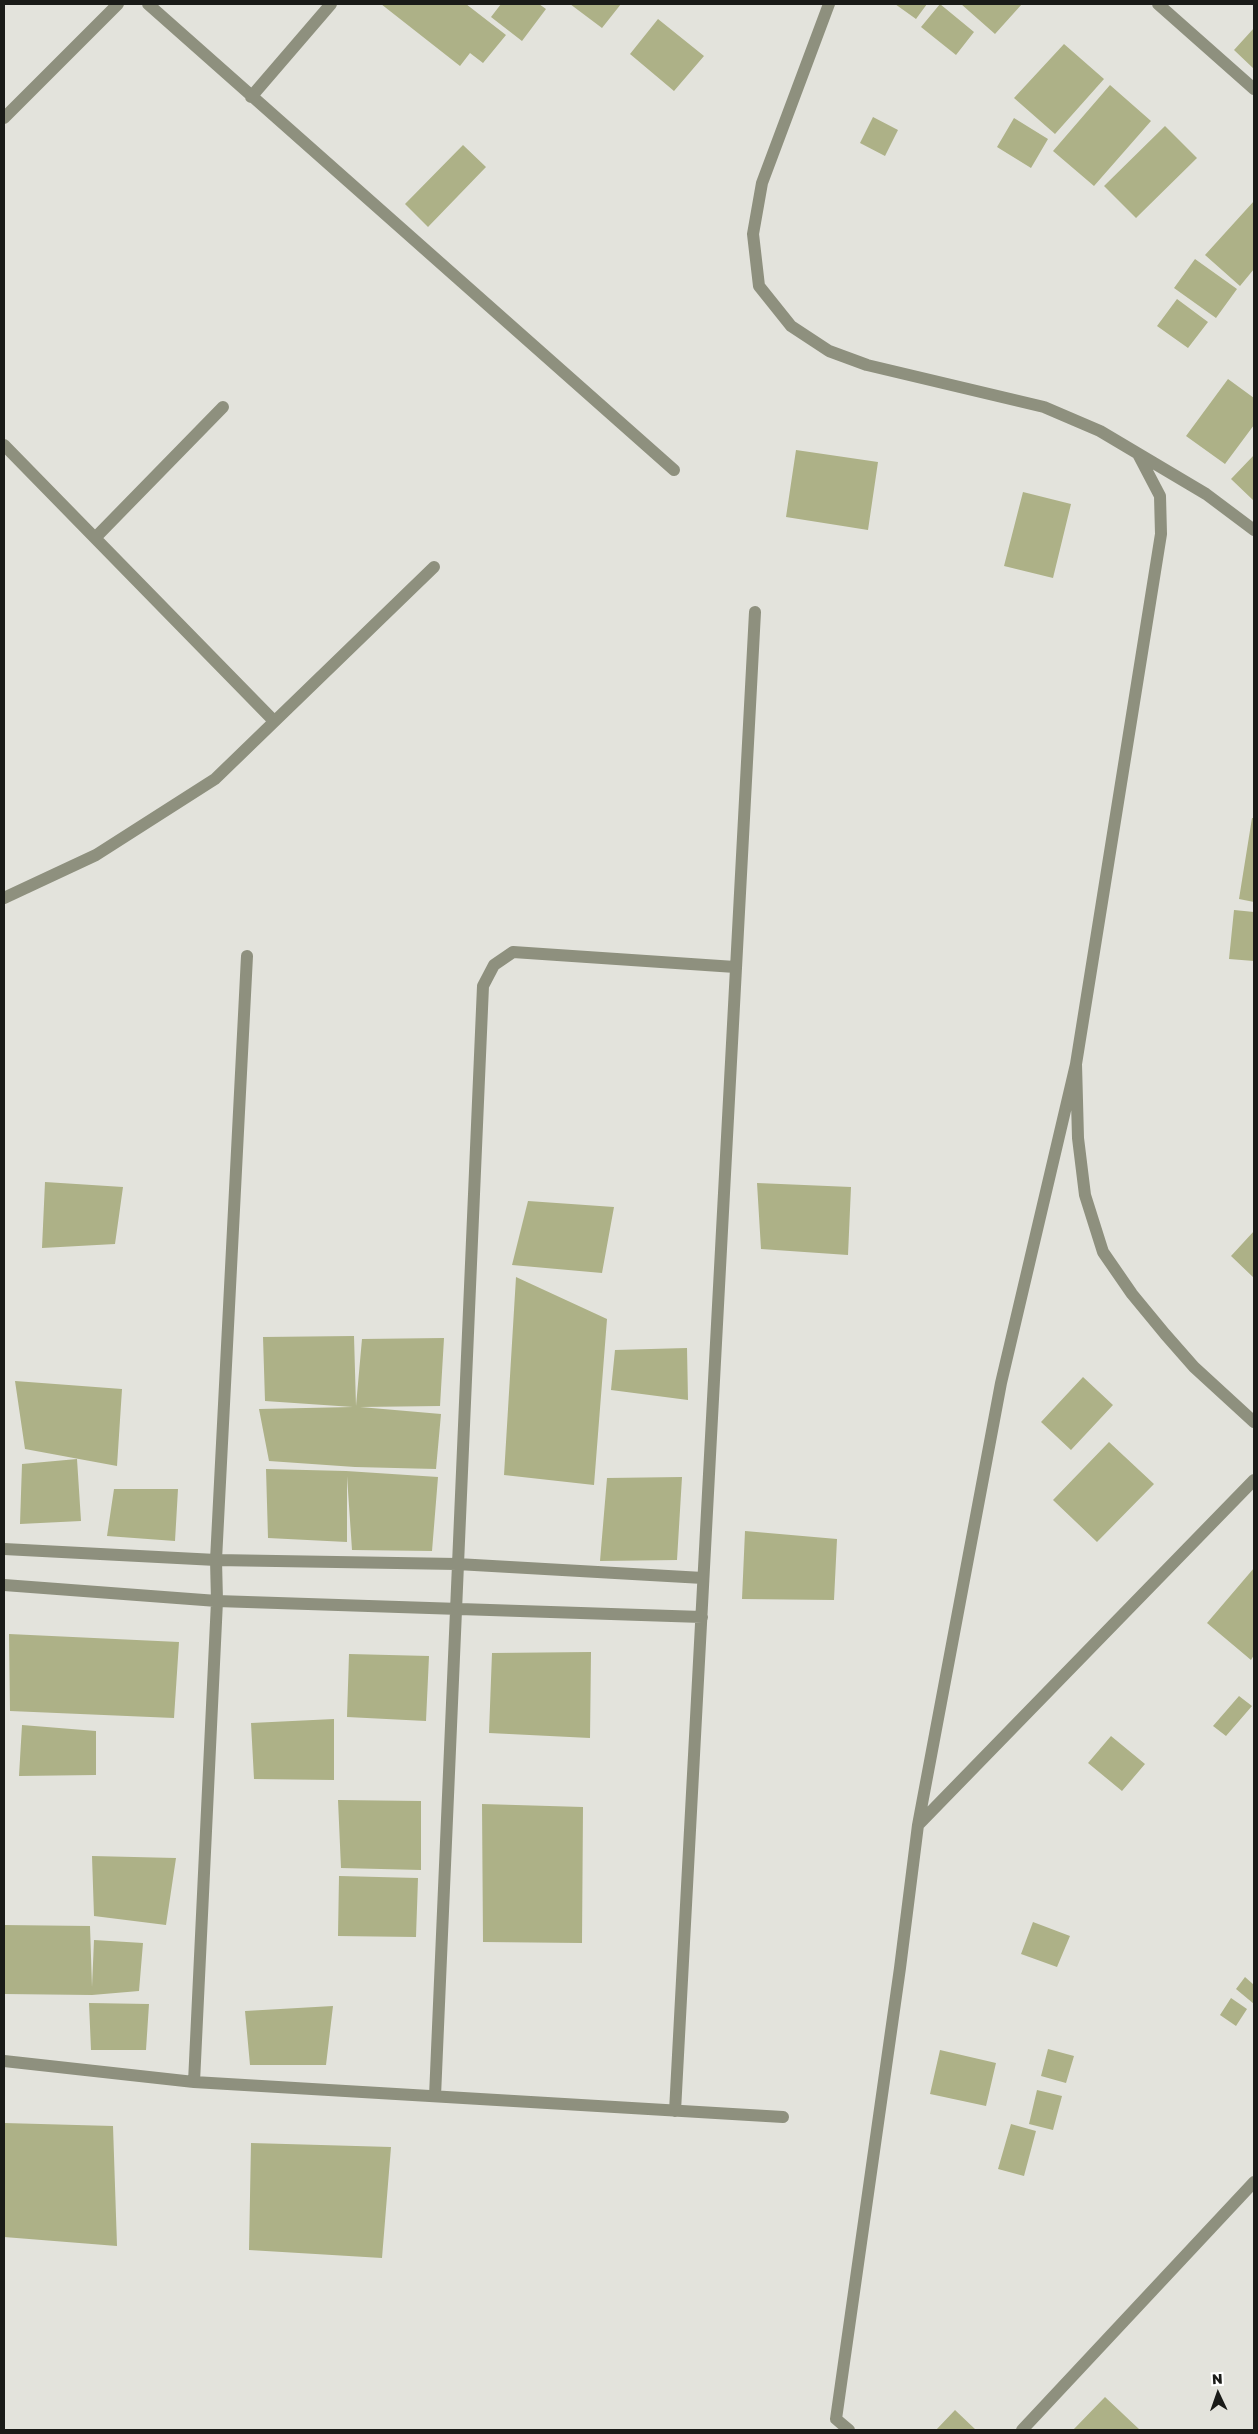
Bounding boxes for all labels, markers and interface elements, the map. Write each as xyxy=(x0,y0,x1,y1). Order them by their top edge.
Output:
north arrow xyxy=(1193,2369,1243,2419)
text: N xyxy=(1211,2370,1223,2387)

